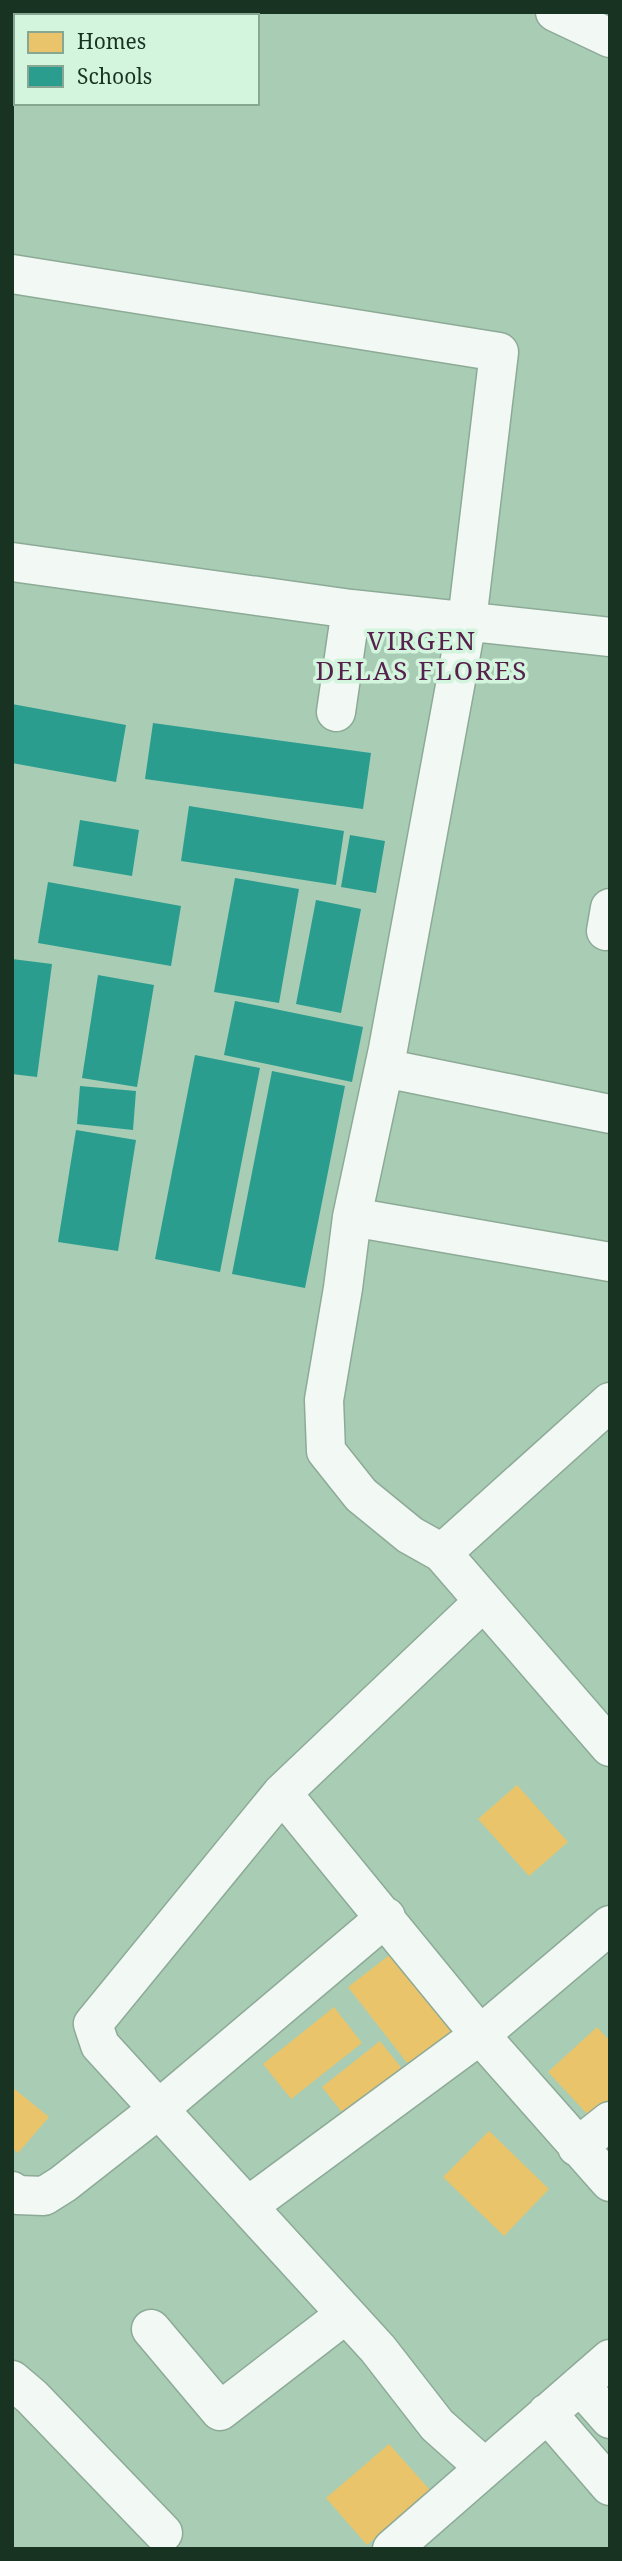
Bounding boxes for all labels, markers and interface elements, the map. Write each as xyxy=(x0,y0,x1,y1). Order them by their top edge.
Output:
legend xyxy=(14,14,259,105)
text: Homes xyxy=(77,27,146,55)
text: Schools xyxy=(77,62,152,90)
district label: VIRGEN DELAS FLORES xyxy=(316,622,528,688)

